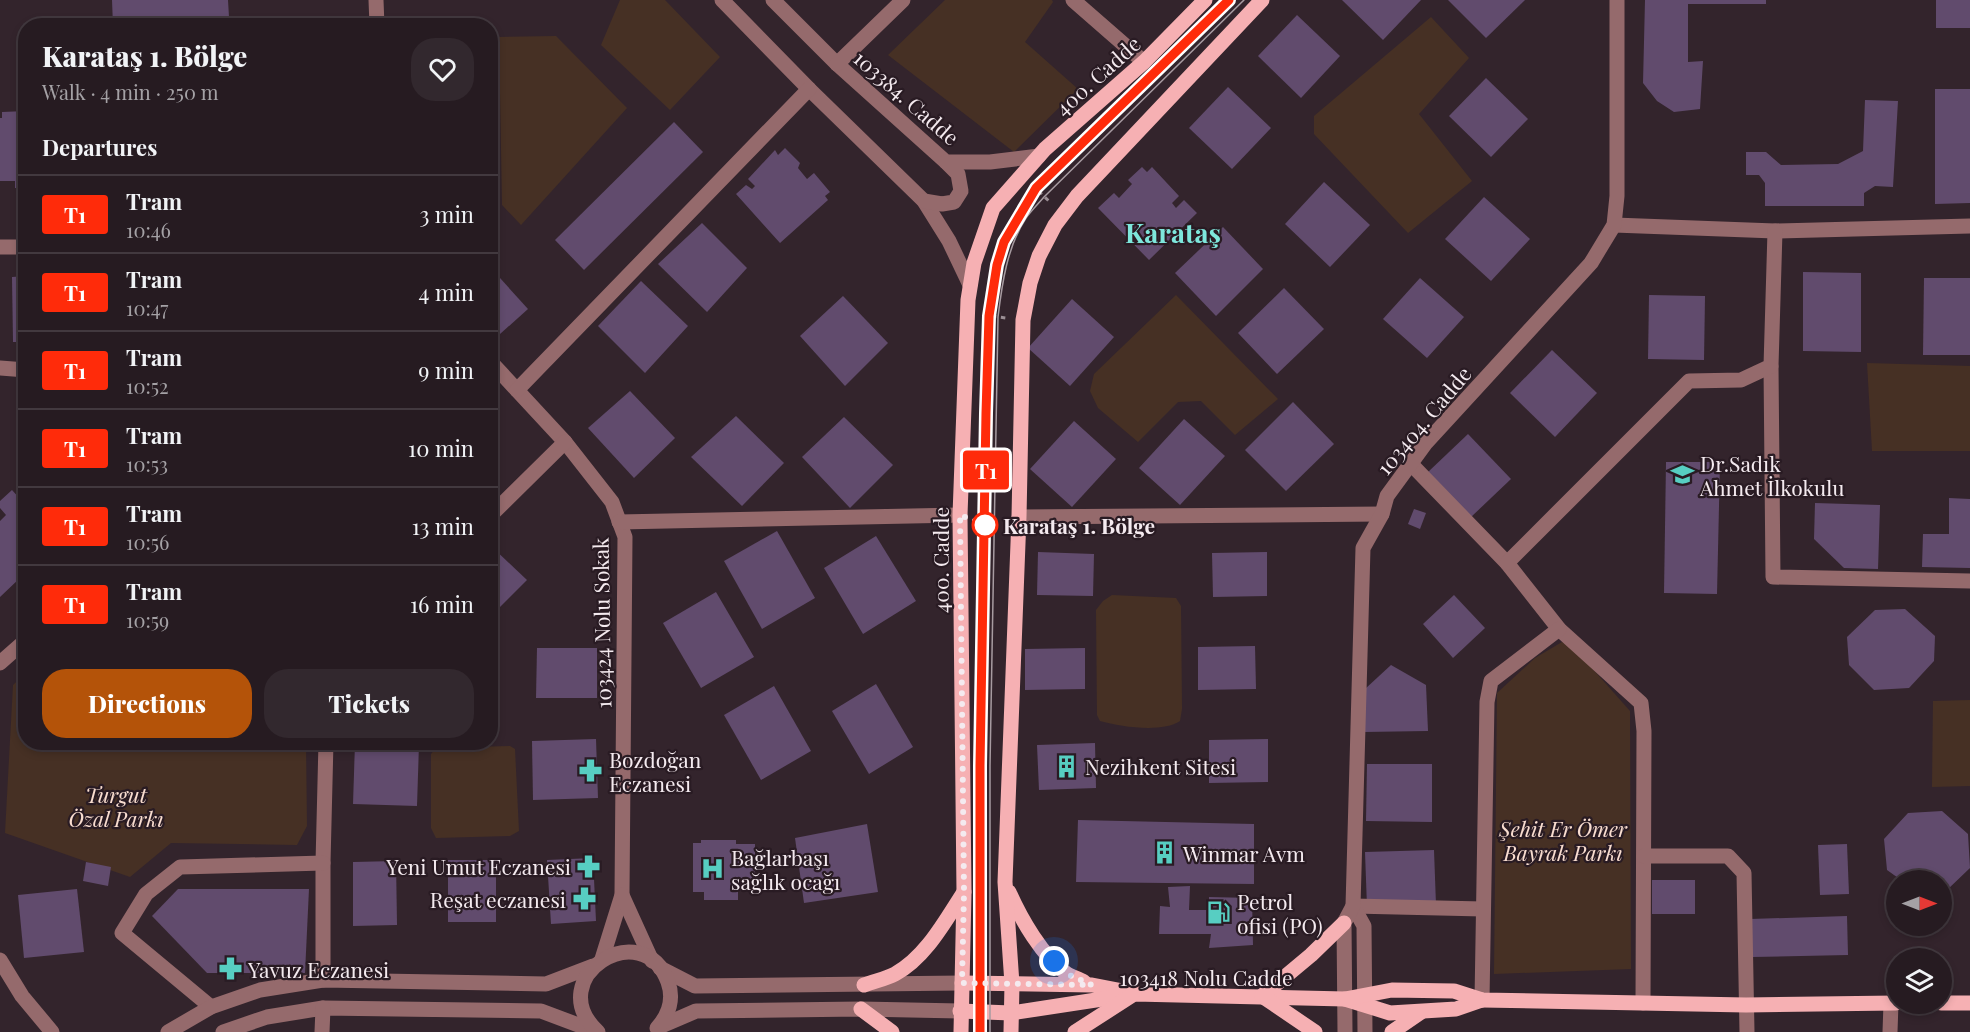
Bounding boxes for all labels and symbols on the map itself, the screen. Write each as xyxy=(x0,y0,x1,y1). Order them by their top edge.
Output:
street label: 400. Cadde xyxy=(1048,29,1146,121)
street label: 103384. Cadde xyxy=(848,43,966,151)
district label: Karataş xyxy=(1125,214,1221,250)
street label: 103404. Cadde xyxy=(1369,360,1477,480)
place label: Dr.Sadık Ahmet İlkokulu xyxy=(1699,449,1845,501)
line badge: T1 xyxy=(959,450,1013,490)
school or university icon: Dr.Sadık Ahmet İlkokulu xyxy=(1669,462,1695,488)
street label: 400. Cadde xyxy=(926,507,954,613)
place label: Karataş 1. Bölge xyxy=(1003,511,1155,539)
marker: Karataş 1. Bölge xyxy=(972,512,998,538)
street label: 103424 Nolu Sokak xyxy=(586,537,616,709)
place label: Bozdoğan Eczanesi xyxy=(609,745,702,797)
place label: Nezihkent Sitesi xyxy=(1085,752,1236,780)
building icon: Nezihkent Sitesi xyxy=(1054,753,1080,779)
pharmacy icon: Bozdoğan Eczanesi xyxy=(578,758,604,784)
park label: Turgut Özal Parkı xyxy=(68,780,164,832)
park label: Şehit Er Ömer Bayrak Parkı xyxy=(1498,814,1628,866)
place label: Winmar Avm xyxy=(1182,839,1305,867)
building icon: Winmar Avm xyxy=(1152,840,1178,866)
place label: Bağlarbaşı sağlık ocağı xyxy=(731,843,840,895)
place label: Yeni Umut Eczanesi xyxy=(385,852,571,880)
pharmacy icon: Yeni Umut Eczanesi xyxy=(576,853,602,879)
hospital icon: Bağlarbaşı sağlık ocağı xyxy=(700,856,726,882)
north arrow xyxy=(1886,870,1952,936)
place label: Reşat eczanesi xyxy=(430,885,566,913)
pharmacy icon: Reşat eczanesi xyxy=(571,886,597,912)
place label: Petrol ofisi (PO) xyxy=(1237,887,1323,939)
fuel station icon: Petrol ofisi (PO) xyxy=(1206,900,1232,926)
your location xyxy=(1039,946,1069,976)
place label: Yavuz Eczanesi xyxy=(247,955,389,983)
pharmacy icon: Yavuz Eczanesi xyxy=(217,956,243,982)
street label: 103418 Nolu Cadde xyxy=(1119,963,1293,991)

